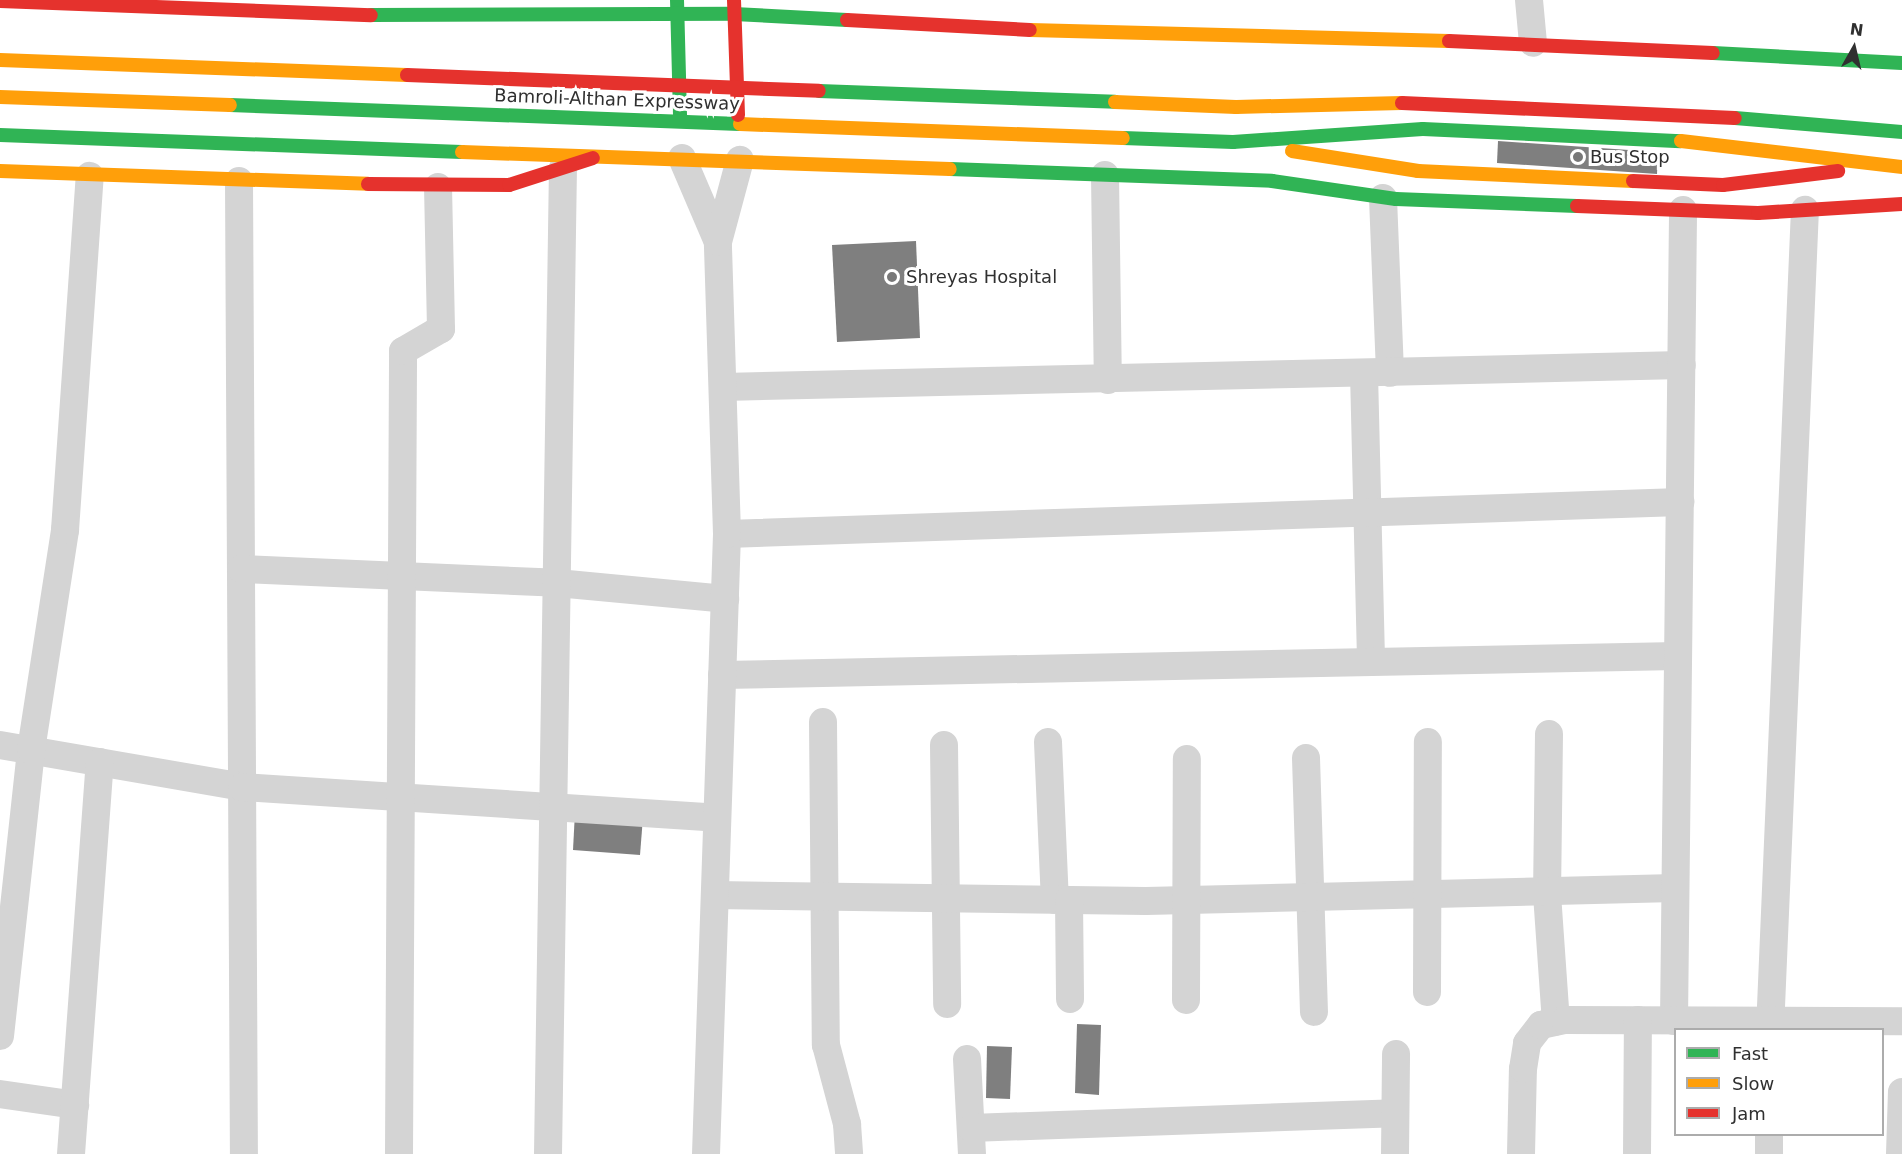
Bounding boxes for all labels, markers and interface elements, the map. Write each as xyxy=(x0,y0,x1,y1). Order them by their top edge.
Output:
north arrow xyxy=(1824,18,1884,78)
text: N xyxy=(1849,19,1865,40)
street label: Bamroli-Althan Expressway xyxy=(494,85,740,115)
place label: Bus Stop xyxy=(1590,146,1670,168)
marker: Bus Stop xyxy=(1571,150,1585,164)
place label: Shreyas Hospital xyxy=(906,266,1057,288)
marker: Shreyas Hospital xyxy=(883,268,901,286)
legend xyxy=(1674,1028,1884,1136)
text: Fast xyxy=(1732,1043,1768,1064)
text: Slow xyxy=(1732,1073,1774,1094)
text: Jam xyxy=(1732,1103,1766,1124)

